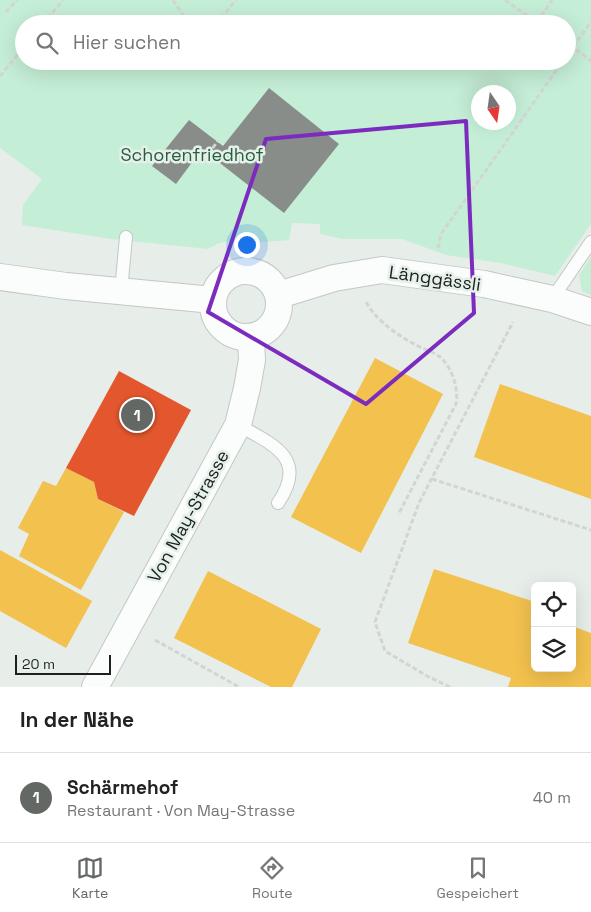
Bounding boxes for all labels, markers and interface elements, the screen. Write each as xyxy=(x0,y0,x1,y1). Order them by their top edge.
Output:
search box xyxy=(15,15,576,70)
icon: search xyxy=(33,29,61,57)
text: Hier suchen xyxy=(73,30,181,55)
north arrow xyxy=(471,85,516,130)
park label: Schorenfriedhof xyxy=(120,143,264,166)
your location xyxy=(234,232,260,258)
street label: Länggässli xyxy=(388,260,482,296)
pin: 1 xyxy=(121,396,153,434)
street label: Von May-Strasse xyxy=(142,446,234,586)
map controls xyxy=(531,582,576,672)
button: locate xyxy=(531,582,576,627)
button: layers xyxy=(531,627,576,672)
scale bar xyxy=(15,652,111,675)
text: 20 m xyxy=(22,655,55,673)
text: In der Nähe xyxy=(20,706,134,733)
text: Schärmehof xyxy=(67,775,178,800)
text: 1 xyxy=(32,787,40,808)
text: 40 m xyxy=(533,787,571,808)
text: Restaurant · Von May-Strasse xyxy=(67,800,295,821)
tab: Karte xyxy=(72,854,108,902)
tab: Route xyxy=(252,854,293,902)
tab: Gespeichert xyxy=(436,854,519,902)

